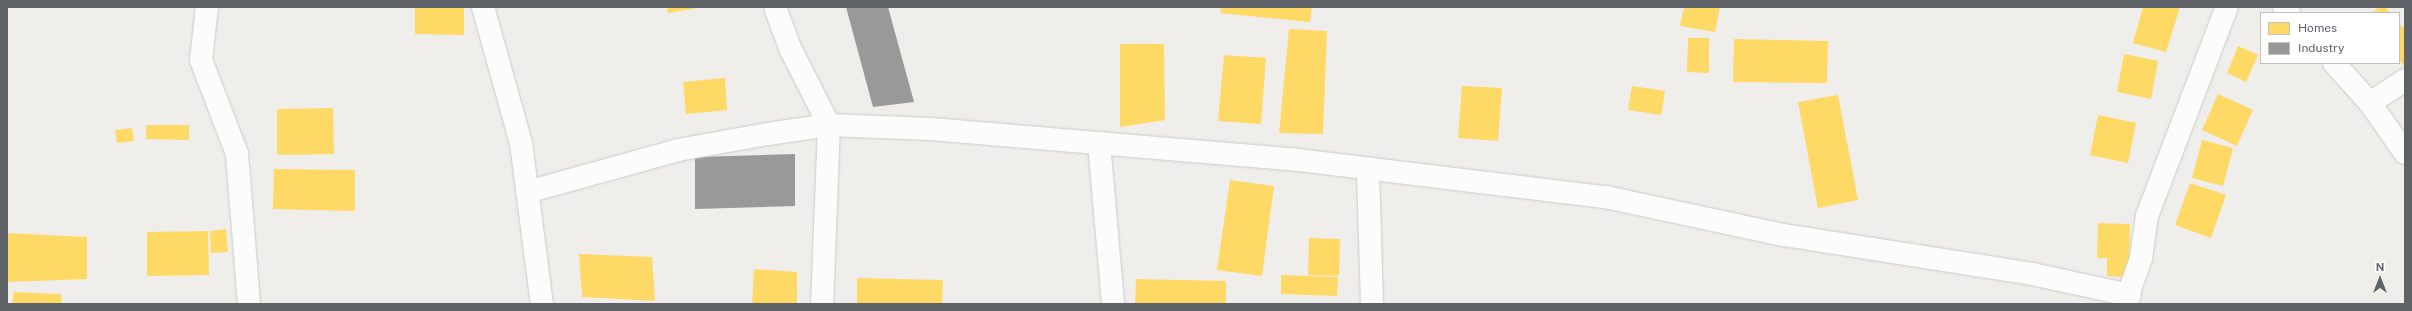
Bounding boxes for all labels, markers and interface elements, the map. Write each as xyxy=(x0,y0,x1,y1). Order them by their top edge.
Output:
legend xyxy=(2260,12,2400,64)
text: Homes xyxy=(2298,21,2337,35)
text: Industry xyxy=(2298,41,2344,55)
north arrow xyxy=(2360,259,2400,299)
text: N xyxy=(2376,261,2384,273)

